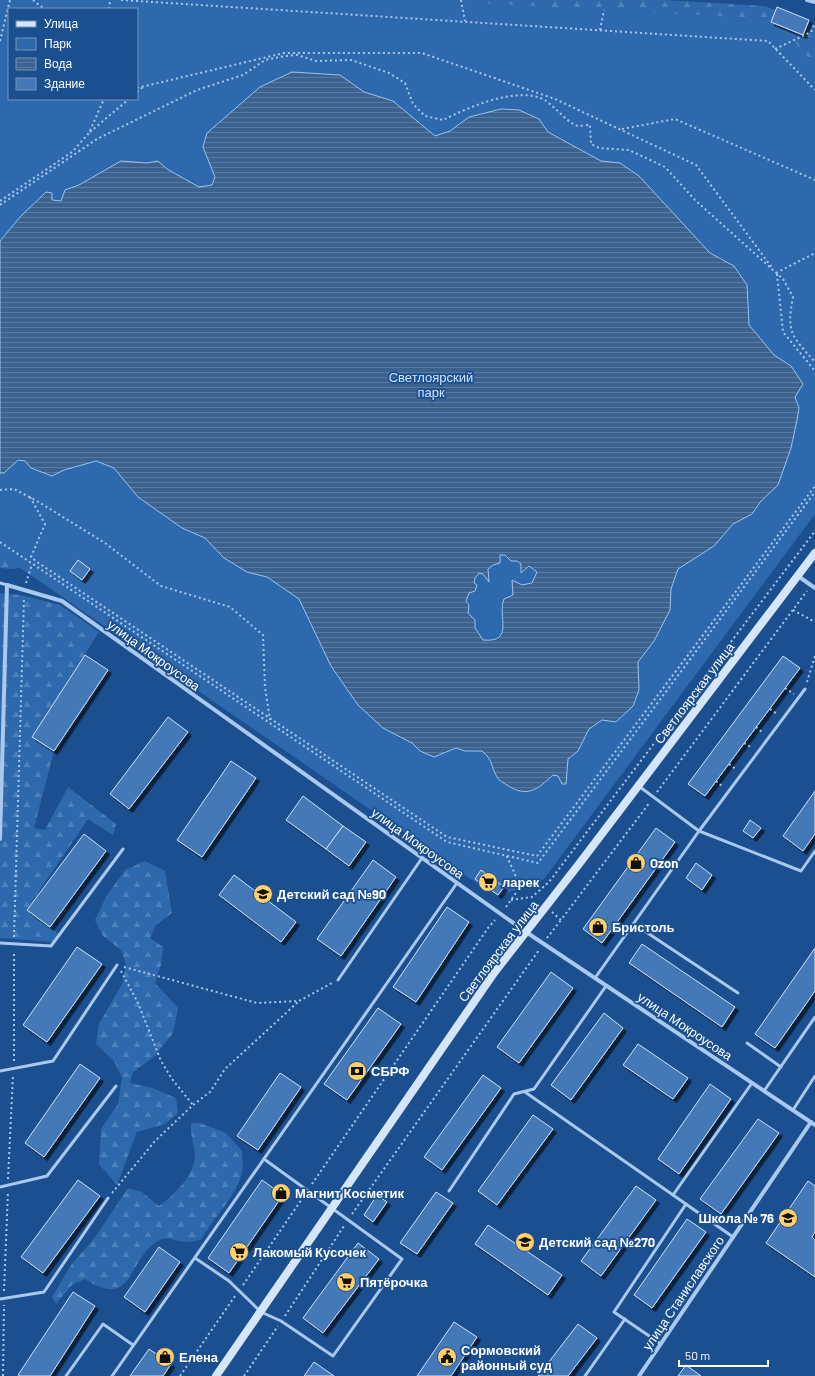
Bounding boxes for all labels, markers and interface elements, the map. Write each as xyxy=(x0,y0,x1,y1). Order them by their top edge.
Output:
legend xyxy=(8,8,138,100)
text: Улица xyxy=(44,16,78,31)
text: Парк xyxy=(44,36,72,51)
text: Вода xyxy=(44,56,72,71)
text: Здание xyxy=(44,76,85,91)
park label: Светлоярский парк xyxy=(389,369,473,400)
street label: улица Мокроусова xyxy=(104,616,204,694)
street label: Светлоярская улица xyxy=(651,638,738,747)
street label: улица Мокроусова xyxy=(368,804,468,882)
shop icon: Ozon xyxy=(625,852,647,874)
place label: Ozon xyxy=(650,855,678,871)
supermarket icon: ларек xyxy=(477,871,499,893)
place label: ларек xyxy=(502,874,540,890)
school or university icon: Детский сад №90 xyxy=(252,883,274,905)
place label: Детский сад №90 xyxy=(277,886,386,902)
street label: Светлоярская улица xyxy=(455,896,542,1005)
shop icon: Бристоль xyxy=(587,916,609,938)
place label: Бристоль xyxy=(612,919,675,935)
street label: улица Мокроусова xyxy=(635,988,736,1064)
bank icon: СБРФ xyxy=(346,1060,368,1082)
place label: СБРФ xyxy=(371,1063,409,1079)
shop icon: Магнит Косметик xyxy=(270,1182,292,1204)
place label: Магнит Косметик xyxy=(295,1185,404,1201)
school or university icon: Школа № 76 xyxy=(777,1207,799,1229)
place label: Школа № 76 xyxy=(698,1210,774,1226)
school or university icon: Детский сад №270 xyxy=(514,1231,536,1253)
street label: улица Станиславского xyxy=(639,1233,727,1353)
place label: Детский сад №270 xyxy=(539,1234,655,1250)
supermarket icon: Лакомый Кусочек xyxy=(228,1241,250,1263)
place label: Лакомый Кусочек xyxy=(253,1244,367,1260)
supermarket icon: Пятёрочка xyxy=(335,1271,357,1293)
place label: Пятёрочка xyxy=(360,1274,428,1290)
place label: Сормовский районный суд xyxy=(461,1342,553,1373)
scale bar xyxy=(679,1342,768,1368)
shop icon: Елена xyxy=(154,1346,176,1368)
public building icon: Сормовский районный суд xyxy=(436,1346,458,1368)
text: 50 m xyxy=(685,1348,710,1362)
place label: Елена xyxy=(179,1349,219,1365)

